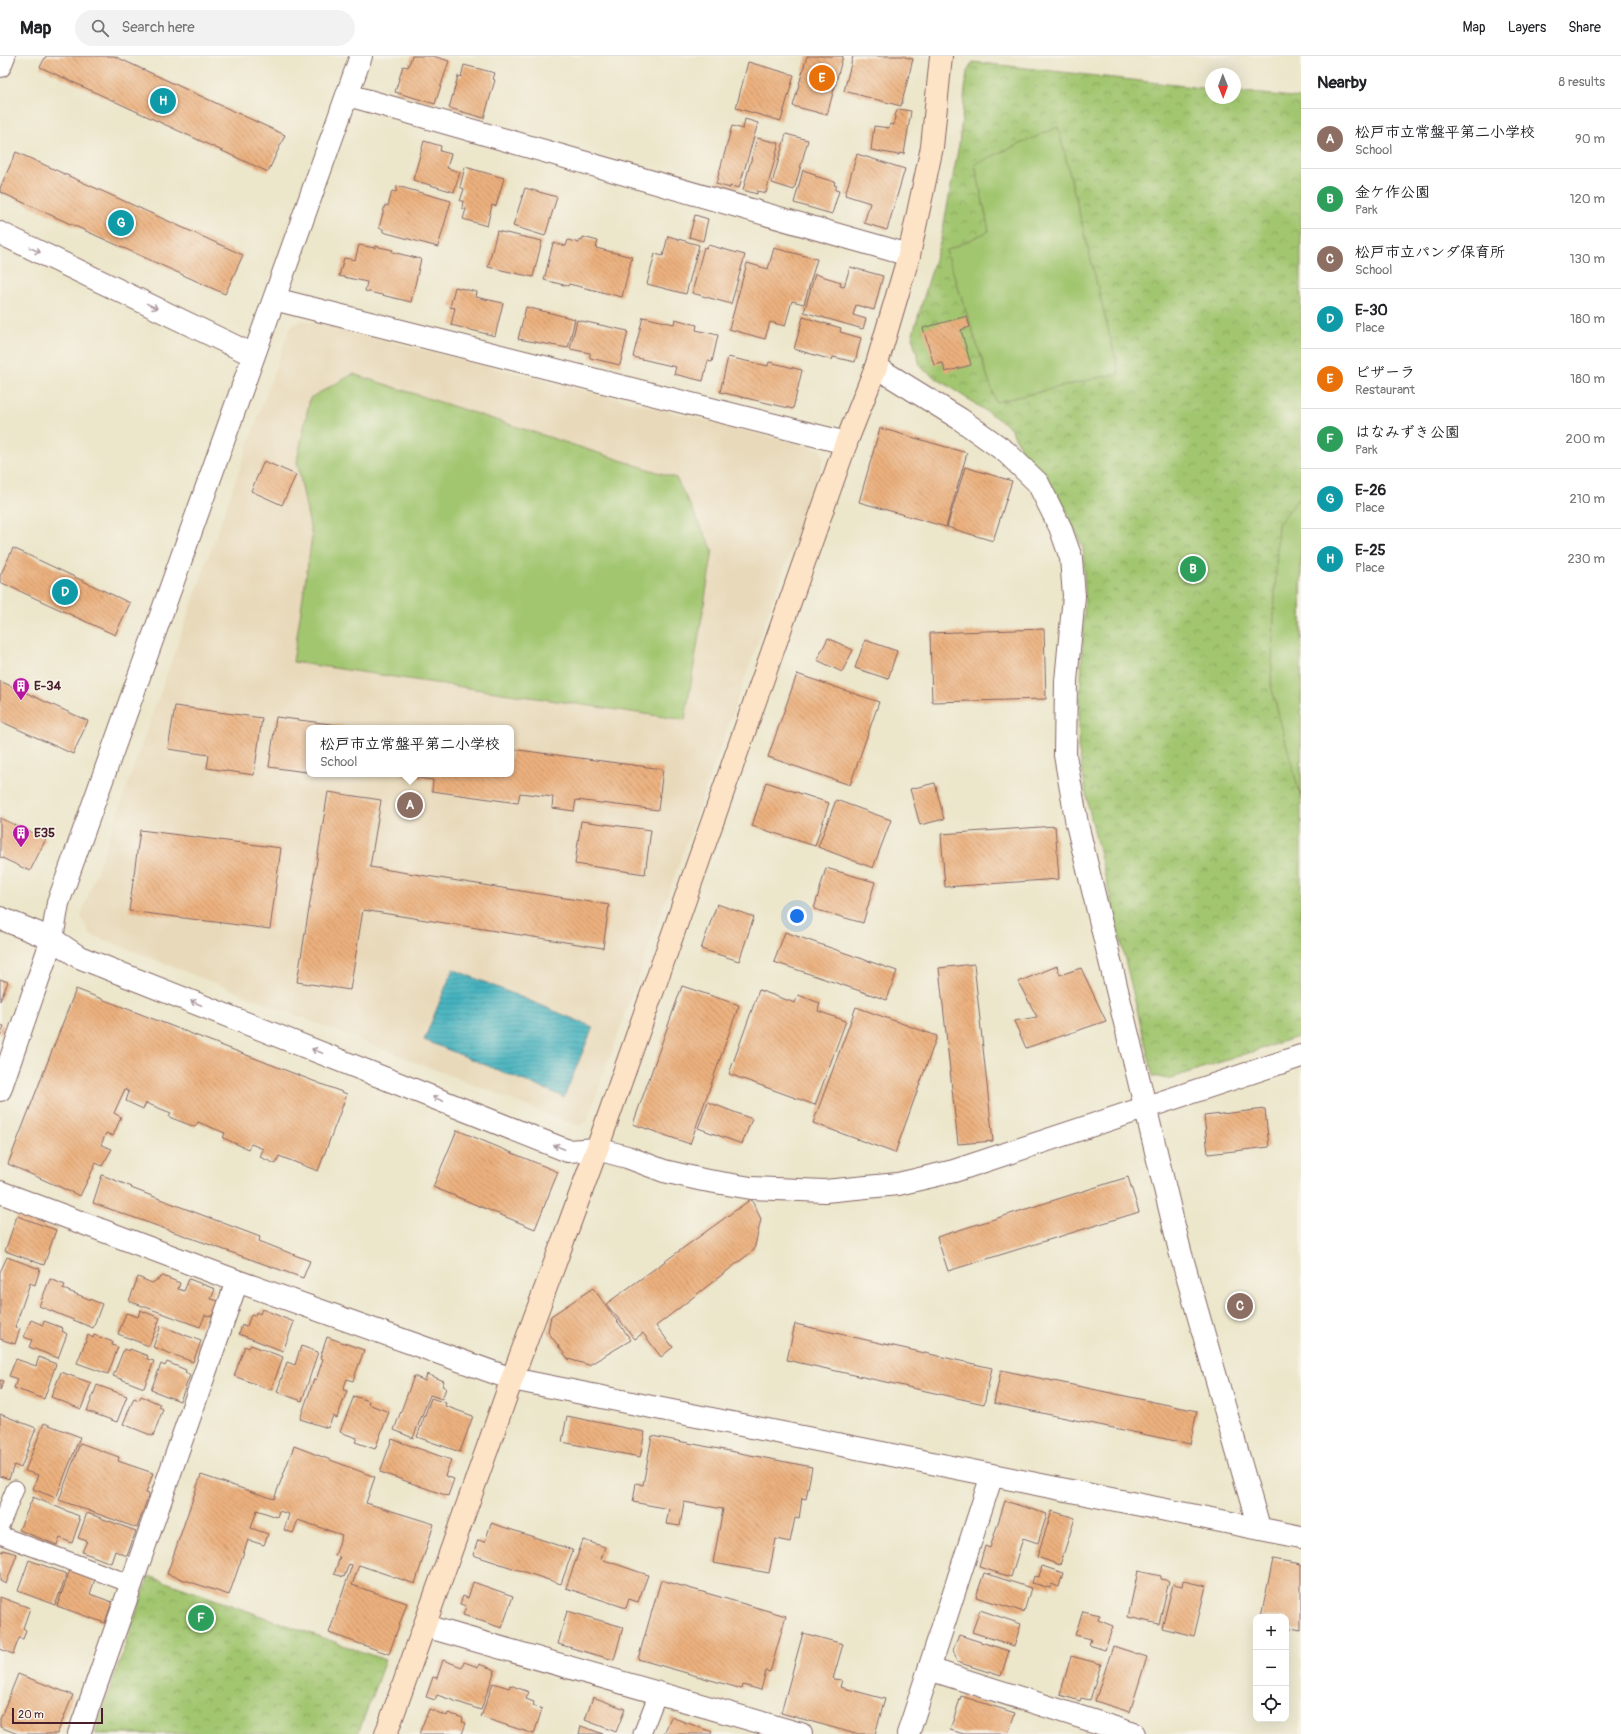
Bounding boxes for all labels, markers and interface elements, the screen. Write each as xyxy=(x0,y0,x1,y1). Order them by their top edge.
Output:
search box xyxy=(75,10,355,46)
text: Map xyxy=(20,16,51,40)
icon: search xyxy=(89,17,111,39)
text: Search here xyxy=(121,18,195,37)
text: Map xyxy=(1463,19,1486,36)
text: Layers xyxy=(1508,19,1546,36)
text: Share xyxy=(1568,19,1601,36)
pin: E xyxy=(809,63,835,93)
north arrow xyxy=(1205,68,1241,104)
text: Nearby xyxy=(1317,72,1366,93)
text: 8 results xyxy=(1559,74,1605,90)
pin: H xyxy=(150,86,176,116)
text: 松戸市立常盤平第二小学校 xyxy=(1355,123,1535,142)
text: A xyxy=(1326,131,1334,147)
text: 90 m xyxy=(1575,131,1605,147)
text: School xyxy=(1355,142,1392,158)
text: 金ケ作公園 xyxy=(1355,183,1430,202)
text: B xyxy=(1326,191,1334,207)
text: 120 m xyxy=(1569,191,1605,207)
text: Park xyxy=(1355,202,1378,218)
pin: G xyxy=(108,208,134,238)
text: 松戸市立パンダ保育所 xyxy=(1355,243,1505,262)
one-way arrow xyxy=(29,247,41,254)
text: C xyxy=(1326,251,1334,267)
text: 130 m xyxy=(1569,251,1605,267)
text: School xyxy=(1355,262,1392,278)
text: E-30 xyxy=(1355,301,1388,320)
one-way arrow xyxy=(146,303,158,310)
text: D xyxy=(1326,311,1334,327)
text: 180 m xyxy=(1570,311,1605,327)
text: Place xyxy=(1355,320,1384,336)
text: ピザーラ xyxy=(1355,363,1415,382)
text: E xyxy=(1327,371,1333,387)
text: 180 m xyxy=(1570,371,1605,387)
text: Restaurant xyxy=(1355,382,1415,398)
text: はなみずき公園 xyxy=(1355,423,1460,442)
text: F xyxy=(1326,431,1334,447)
text: 200 m xyxy=(1566,431,1605,447)
text: Park xyxy=(1355,442,1378,458)
text: E-26 xyxy=(1355,481,1386,500)
text: G xyxy=(1326,491,1334,507)
text: 210 m xyxy=(1569,491,1605,507)
text: Place xyxy=(1355,500,1384,516)
text: E-25 xyxy=(1355,541,1386,560)
text: H xyxy=(1326,551,1334,567)
text: 230 m xyxy=(1568,551,1605,567)
pin: B xyxy=(1180,554,1206,584)
text: Place xyxy=(1355,560,1384,576)
pin: D xyxy=(52,577,78,607)
building icon: E-34 xyxy=(11,676,31,701)
place label: E-34 xyxy=(34,678,62,694)
popup xyxy=(306,725,514,777)
text: 松戸市立常盤平第二小学校 xyxy=(320,735,500,754)
text: School xyxy=(320,754,357,770)
pin: A xyxy=(397,790,423,820)
building icon: E35 xyxy=(11,823,31,848)
place label: E35 xyxy=(34,825,55,841)
your location xyxy=(787,906,807,926)
one-way arrow xyxy=(190,999,202,1007)
one-way arrow xyxy=(311,1047,323,1055)
one-way arrow xyxy=(432,1095,444,1102)
one-way arrow xyxy=(553,1142,565,1150)
pin: C xyxy=(1227,1291,1253,1321)
pin: F xyxy=(188,1603,214,1633)
map controls xyxy=(1253,1614,1289,1722)
button: + xyxy=(1253,1614,1289,1650)
button: − xyxy=(1253,1650,1289,1686)
button: locate xyxy=(1253,1686,1289,1722)
scale bar xyxy=(12,1706,103,1725)
text: 20 m xyxy=(18,1708,44,1721)

